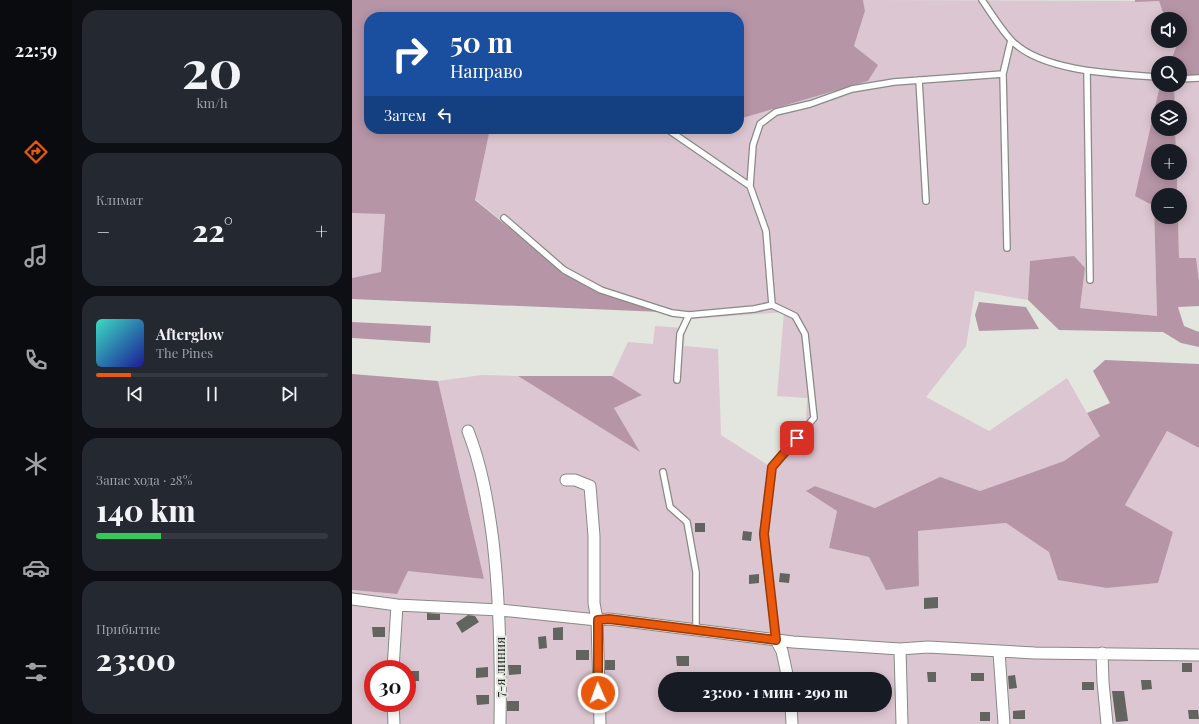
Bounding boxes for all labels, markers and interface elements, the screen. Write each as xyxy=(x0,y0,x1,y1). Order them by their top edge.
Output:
map controls xyxy=(1151,12,1187,224)
button: sound xyxy=(1151,12,1187,48)
text: 50 m xyxy=(450,23,513,60)
icon: right xyxy=(384,28,436,80)
text: 20 xyxy=(182,33,242,102)
text: 22:59 xyxy=(15,38,57,62)
button: search xyxy=(1151,56,1187,92)
text: Направо xyxy=(450,59,523,83)
text: km/h xyxy=(196,94,228,111)
button: layers xyxy=(1151,100,1187,136)
icon: left xyxy=(434,104,456,126)
text: Затем xyxy=(384,105,426,125)
icon: directions xyxy=(22,138,50,166)
button: + xyxy=(1151,144,1187,180)
button: − xyxy=(1151,188,1187,224)
text: Климат xyxy=(96,191,143,208)
text: 22° xyxy=(192,210,233,250)
text: − xyxy=(96,216,110,246)
text: + xyxy=(315,216,328,246)
icon: music xyxy=(22,242,50,270)
text: Afterglow xyxy=(156,324,224,344)
text: The Pines xyxy=(156,344,213,361)
icon: phone xyxy=(22,346,50,374)
icon: previous xyxy=(124,383,146,405)
icon: pause xyxy=(201,383,223,405)
icon: next xyxy=(278,383,300,405)
pin xyxy=(780,421,814,455)
icon: arrive xyxy=(786,427,808,449)
icon: climate xyxy=(22,450,50,478)
text: Запас хода · 28% xyxy=(96,471,192,488)
text: 140 km xyxy=(96,490,195,530)
icon: car xyxy=(22,554,50,582)
text: Прибытие xyxy=(96,620,160,637)
street label: 7-я линия xyxy=(491,637,508,697)
text: 23:00 xyxy=(96,639,176,679)
icon: filters xyxy=(22,658,50,686)
speed limit sign: 30 xyxy=(364,660,416,712)
position arrow xyxy=(577,672,619,714)
text: 23:00 · 1 мин · 290 m xyxy=(702,682,848,702)

